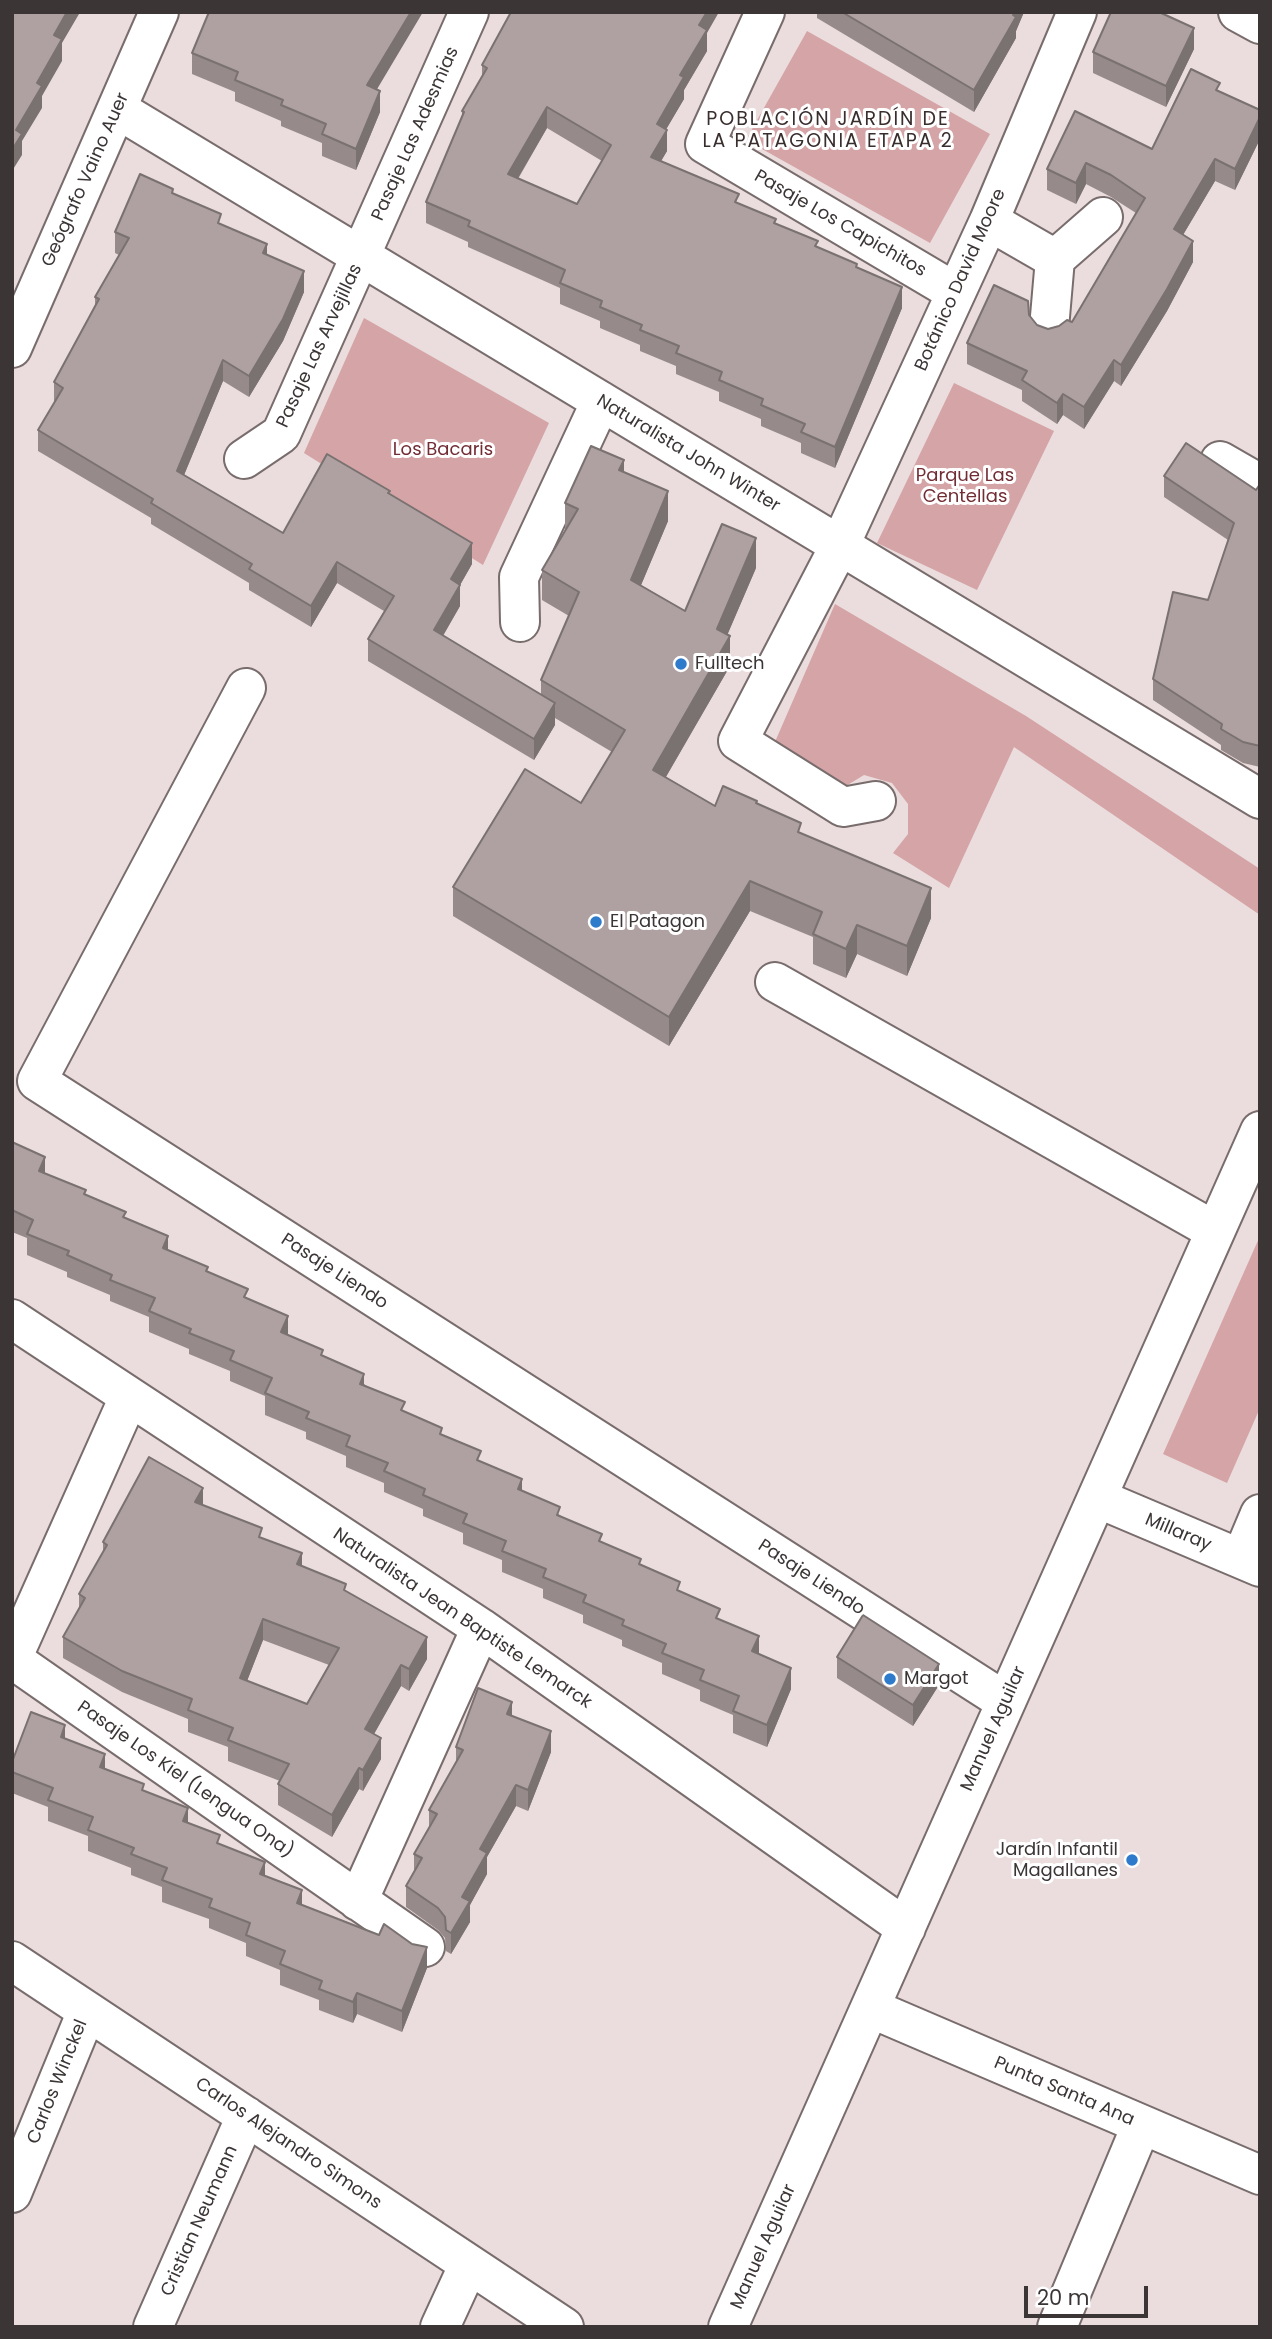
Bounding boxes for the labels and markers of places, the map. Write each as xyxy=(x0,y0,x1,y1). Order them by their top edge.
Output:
place label: Fulltech xyxy=(695,653,765,675)
marker: Fulltech xyxy=(673,656,689,672)
place label: El Patagon xyxy=(610,911,705,933)
marker: El Patagon xyxy=(588,914,604,930)
place label: Margot xyxy=(904,1668,969,1690)
marker: Margot xyxy=(882,1671,898,1687)
place label: Jardín Infantil Magallanes xyxy=(996,1839,1118,1882)
marker: Jardín Infantil Magallanes xyxy=(1124,1852,1140,1868)

